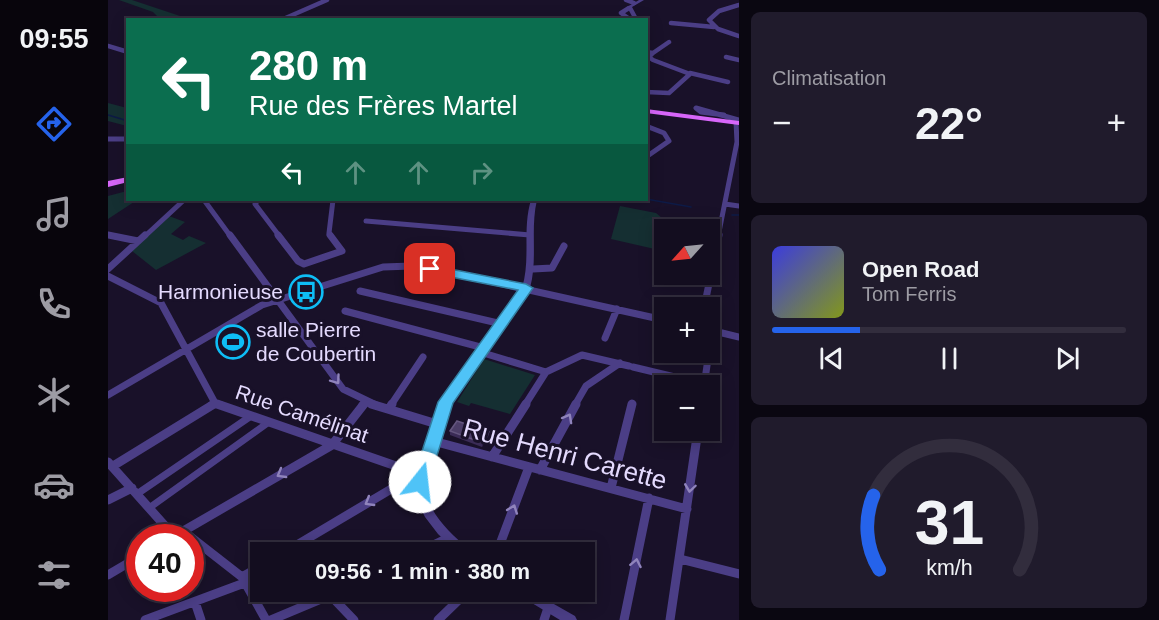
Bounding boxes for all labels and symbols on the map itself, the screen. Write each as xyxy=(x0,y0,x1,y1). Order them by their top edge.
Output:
north arrow xyxy=(654,219,720,285)
pin xyxy=(404,243,455,294)
bus stop icon: Harmonieuse xyxy=(288,274,324,310)
place label: Harmonieuse xyxy=(158,280,283,303)
place label: salle Pierre de Coubertin xyxy=(256,318,376,365)
sports icon: salle Pierre de Coubertin xyxy=(215,324,251,360)
one-way arrow xyxy=(329,373,340,384)
street label: Rue Camélinat xyxy=(233,380,372,447)
street label: Rue Henri Carette xyxy=(460,412,670,496)
one-way arrow xyxy=(561,414,572,424)
position arrow xyxy=(388,450,452,514)
one-way arrow xyxy=(277,467,287,479)
one-way arrow xyxy=(684,484,696,493)
one-way arrow xyxy=(365,495,375,506)
one-way arrow xyxy=(506,505,518,516)
speed limit sign: 40 xyxy=(126,524,204,602)
one-way arrow xyxy=(629,558,642,568)

